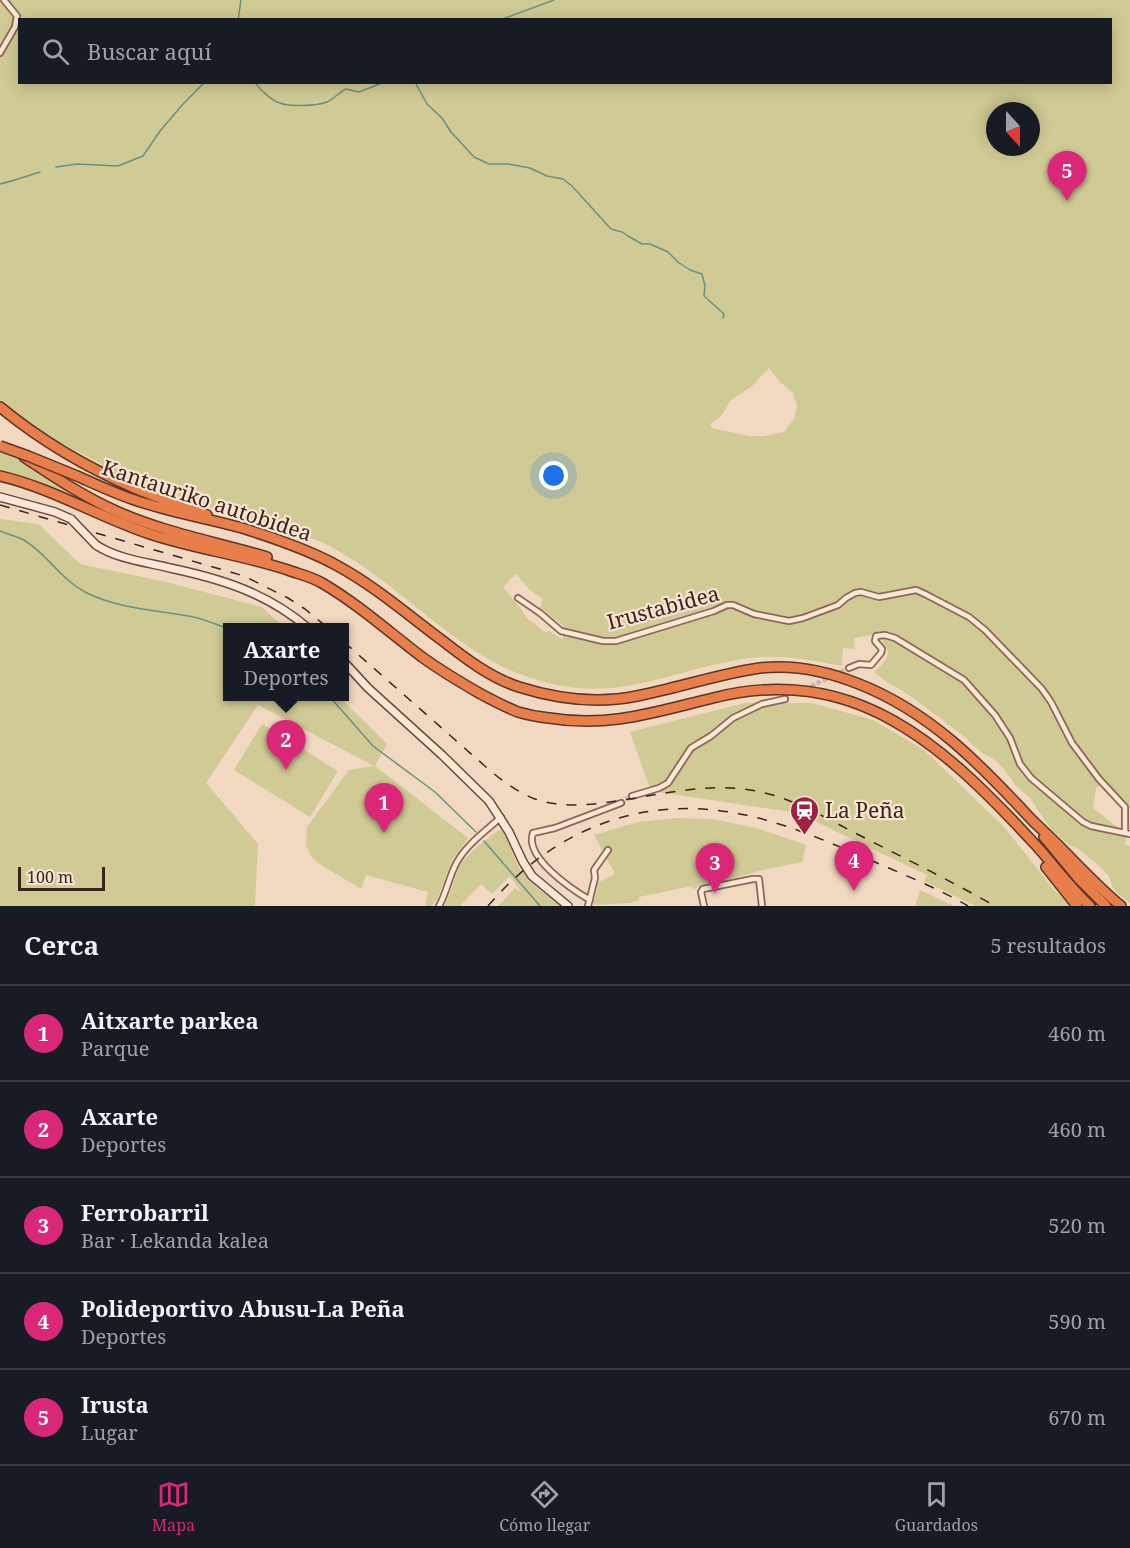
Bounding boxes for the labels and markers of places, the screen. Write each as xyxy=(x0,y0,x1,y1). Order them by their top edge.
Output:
pin: 5 xyxy=(1048,152,1086,201)
pin: 2 xyxy=(266,720,306,770)
pin: 1 xyxy=(364,784,404,833)
station icon: La Peña xyxy=(788,794,820,836)
place label: La Peña xyxy=(825,796,905,824)
pin: 4 xyxy=(834,842,874,891)
pin: 3 xyxy=(696,844,734,893)

